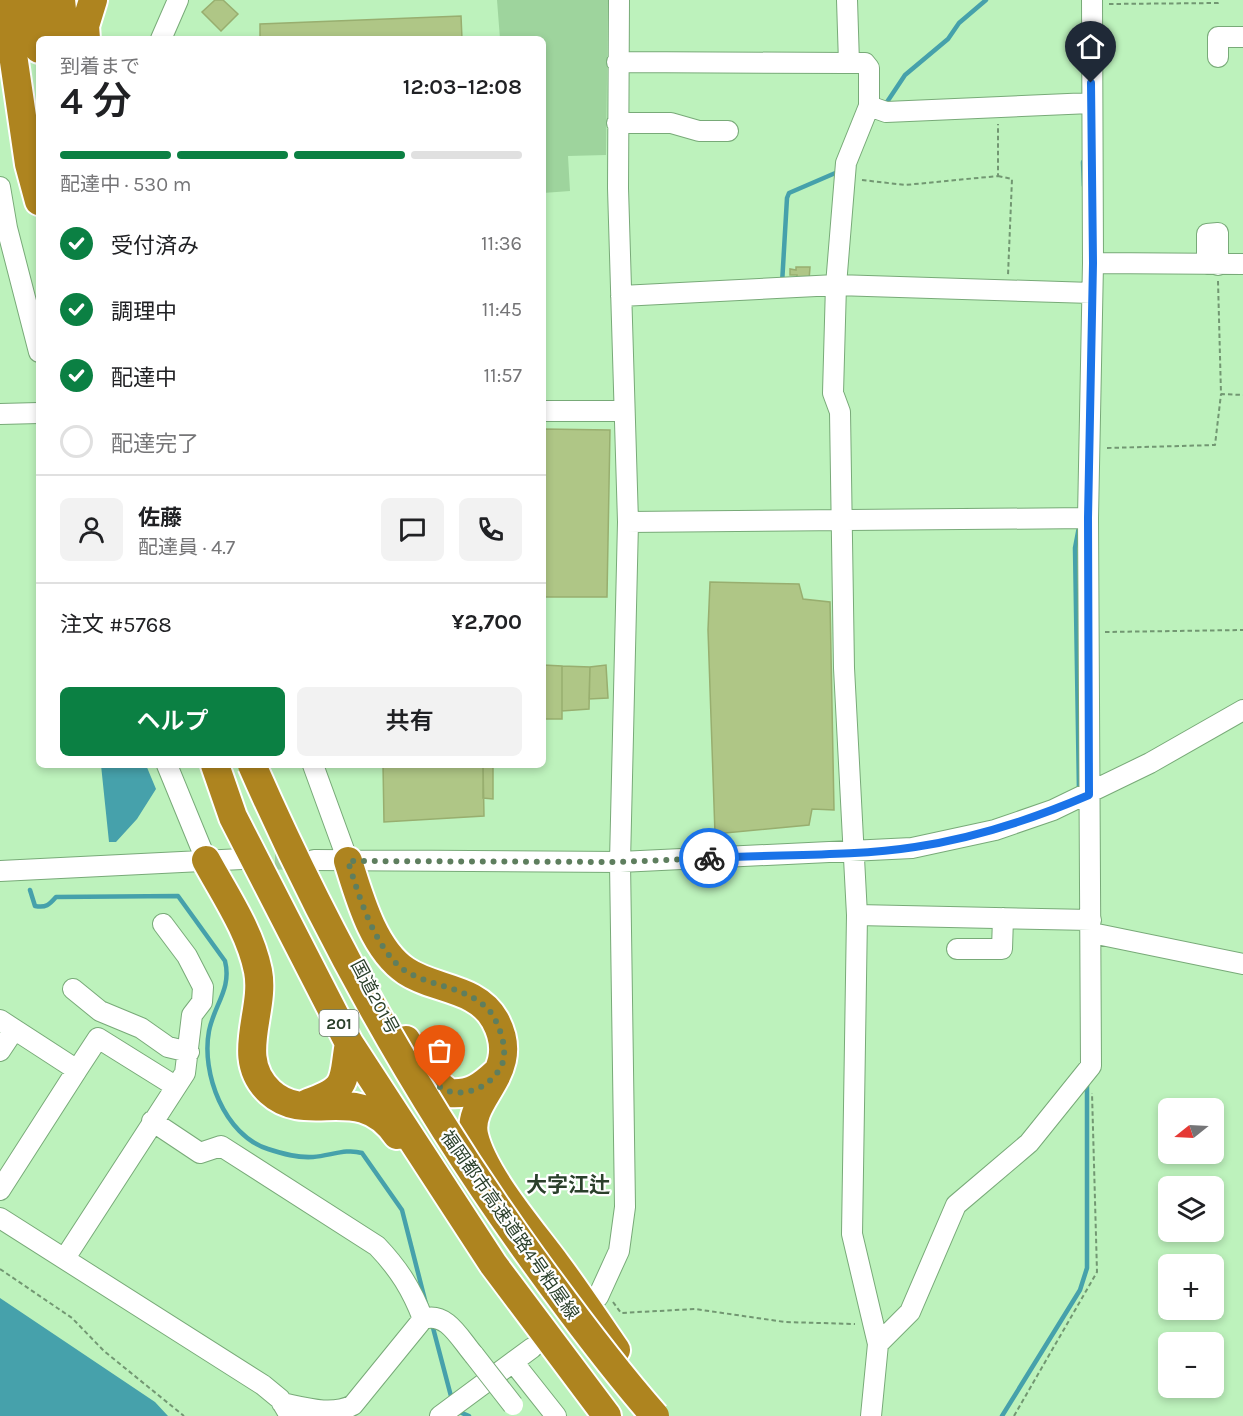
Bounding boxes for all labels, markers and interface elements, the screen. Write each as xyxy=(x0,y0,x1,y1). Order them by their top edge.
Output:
pin xyxy=(1065,21,1116,83)
icon: home xyxy=(1074,30,1107,63)
text: 到着まで xyxy=(60,55,140,78)
text: 12:03–12:08 xyxy=(403,74,522,100)
text: 4 分 xyxy=(60,78,132,124)
text: 配達中 · 530 m xyxy=(60,173,192,196)
icon: check xyxy=(60,227,93,260)
text: 11:36 xyxy=(481,232,522,255)
text: 受付済み xyxy=(111,233,199,259)
icon: check xyxy=(60,293,93,326)
text: 11:45 xyxy=(482,298,522,321)
text: 調理中 xyxy=(111,299,177,325)
icon: check xyxy=(60,359,93,392)
text: 11:57 xyxy=(483,364,522,387)
text: 配達中 xyxy=(111,365,177,391)
text: 配達完了 xyxy=(111,431,199,457)
button: person xyxy=(60,498,123,561)
button: chat xyxy=(381,498,444,561)
button: phone xyxy=(459,498,522,561)
text: 佐藤 xyxy=(138,505,182,531)
text: 配達員 · 4.7 xyxy=(138,536,235,559)
text: ¥2,700 xyxy=(451,609,522,635)
text: 注文 #5768 xyxy=(60,612,172,638)
button: ヘルプ xyxy=(60,687,285,756)
button: 共有 xyxy=(297,687,522,756)
courier xyxy=(679,828,739,888)
icon: bike xyxy=(693,842,726,875)
street label: 国道201号 xyxy=(346,956,404,1038)
road number: 201 xyxy=(320,1010,358,1036)
pin xyxy=(414,1025,465,1087)
icon: bag xyxy=(423,1034,456,1067)
north arrow xyxy=(1158,1098,1224,1164)
map controls xyxy=(1158,1098,1224,1398)
street label: 福岡都市高速道路4号粕屋線 xyxy=(436,1126,584,1324)
district label: 大字江辻 xyxy=(526,1173,610,1197)
button: layers xyxy=(1158,1176,1224,1242)
button: + xyxy=(1158,1254,1224,1320)
button: − xyxy=(1158,1332,1224,1398)

